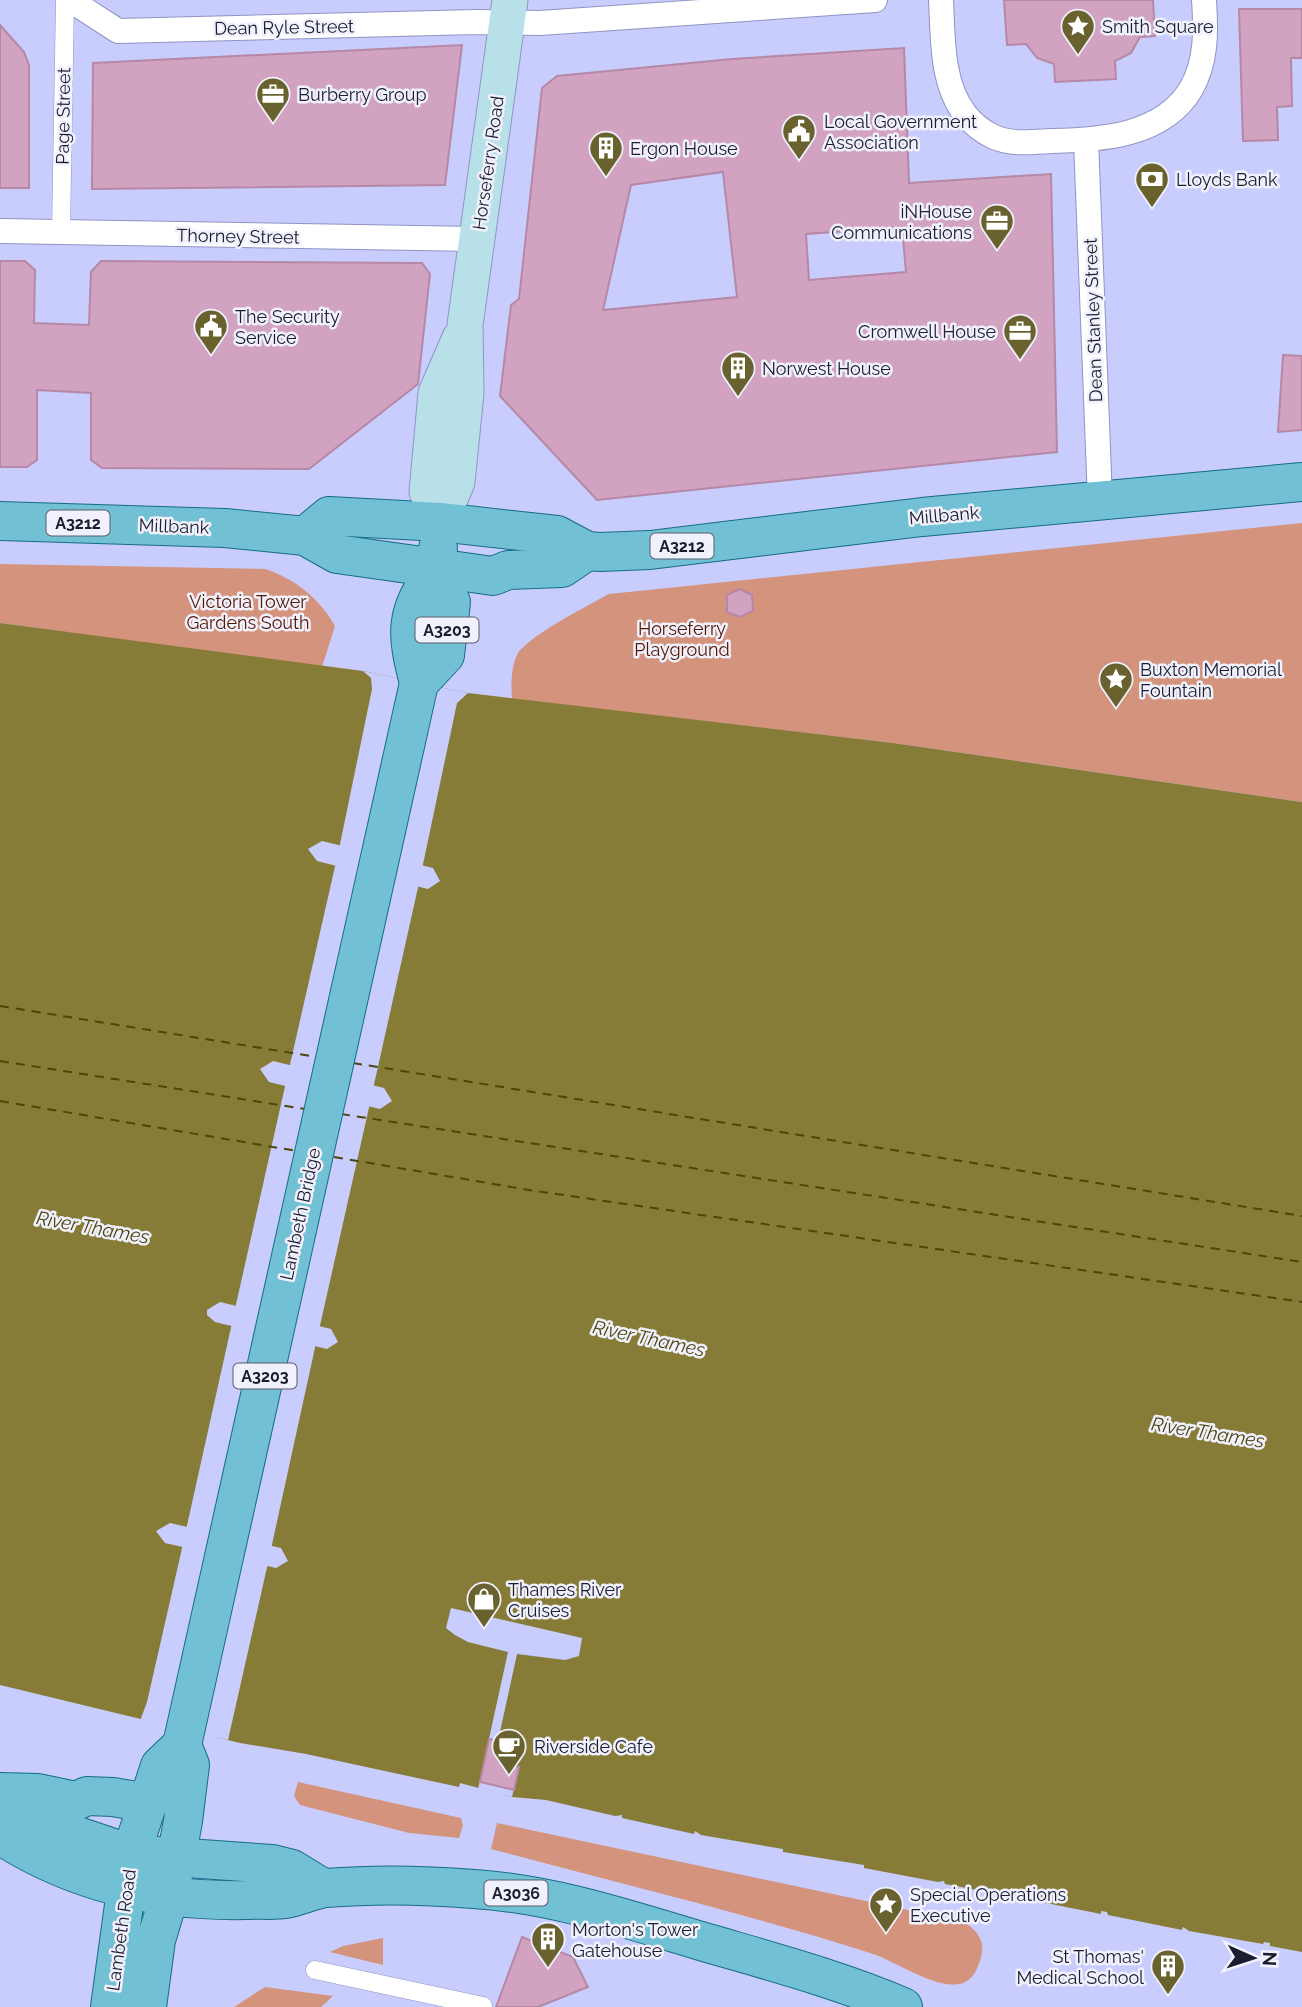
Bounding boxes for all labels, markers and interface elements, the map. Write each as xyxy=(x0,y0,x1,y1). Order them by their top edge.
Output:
place icon: Smith Square xyxy=(1059,7,1097,56)
street label: Dean Ryle Street xyxy=(214,15,354,39)
place label: Smith Square xyxy=(1102,16,1214,37)
street label: Page Street xyxy=(52,67,74,165)
office icon: Burberry Group xyxy=(254,75,292,124)
place label: Burberry Group xyxy=(298,84,427,105)
street label: Horseferry Road xyxy=(468,95,508,231)
place label: Local Government Association xyxy=(824,111,977,153)
public building icon: Local Government Association xyxy=(780,112,818,161)
building icon: Ergon House xyxy=(587,129,625,178)
place label: Ergon House xyxy=(630,138,738,159)
bank icon: Lloyds Bank xyxy=(1133,160,1171,209)
place label: Lloyds Bank xyxy=(1176,169,1278,190)
place label: iNHouse Communications xyxy=(831,201,972,243)
office icon: iNHouse Communications xyxy=(978,202,1016,251)
street label: Thorney Street xyxy=(176,224,300,248)
street label: Dean Stanley Street xyxy=(1080,237,1106,403)
place label: The Security Service xyxy=(235,306,340,348)
public building icon: The Security Service xyxy=(192,307,230,356)
office icon: Cromwell House xyxy=(1001,312,1039,361)
place label: Cromwell House xyxy=(858,321,996,342)
building icon: Norwest House xyxy=(719,349,757,398)
place label: Norwest House xyxy=(762,358,891,379)
street label: Millbank xyxy=(908,501,980,529)
road number: A3212 xyxy=(46,510,110,536)
street label: Millbank xyxy=(138,514,210,538)
road number: A3212 xyxy=(650,534,714,558)
park label: Victoria Tower Gardens South xyxy=(186,591,310,633)
road number: A3203 xyxy=(416,618,478,642)
park label: Horseferry Playground xyxy=(634,618,730,660)
place label: Buxton Memorial Fountain xyxy=(1140,659,1282,701)
place icon: Buxton Memorial Fountain xyxy=(1097,660,1135,709)
street label: Lambeth Bridge xyxy=(276,1146,324,1282)
water label: River Thames xyxy=(35,1206,151,1248)
water label: River Thames xyxy=(591,1315,707,1361)
road number: A3203 xyxy=(233,1364,296,1388)
water label: River Thames xyxy=(1150,1412,1266,1452)
place label: Thames River Cruises xyxy=(508,1579,622,1621)
shop icon: Thames River Cruises xyxy=(465,1580,503,1629)
cafe icon: Riverside Cafe xyxy=(490,1727,528,1776)
place label: Riverside Cafe xyxy=(534,1736,653,1757)
street label: Lambeth Road xyxy=(102,1868,140,1992)
road number: A3036 xyxy=(484,1881,548,1906)
place label: Special Operations Executive xyxy=(910,1884,1066,1926)
place icon: Special Operations Executive xyxy=(867,1885,905,1934)
place label: Morton's Tower Gatehouse xyxy=(572,1919,699,1961)
building icon: Morton's Tower Gatehouse xyxy=(529,1920,567,1969)
north arrow xyxy=(1218,1923,1288,1993)
place label: St Thomas' Medical School xyxy=(1016,1946,1144,1988)
building icon: St Thomas' Medical School xyxy=(1149,1947,1187,1996)
text: N xyxy=(1259,1951,1281,1967)

